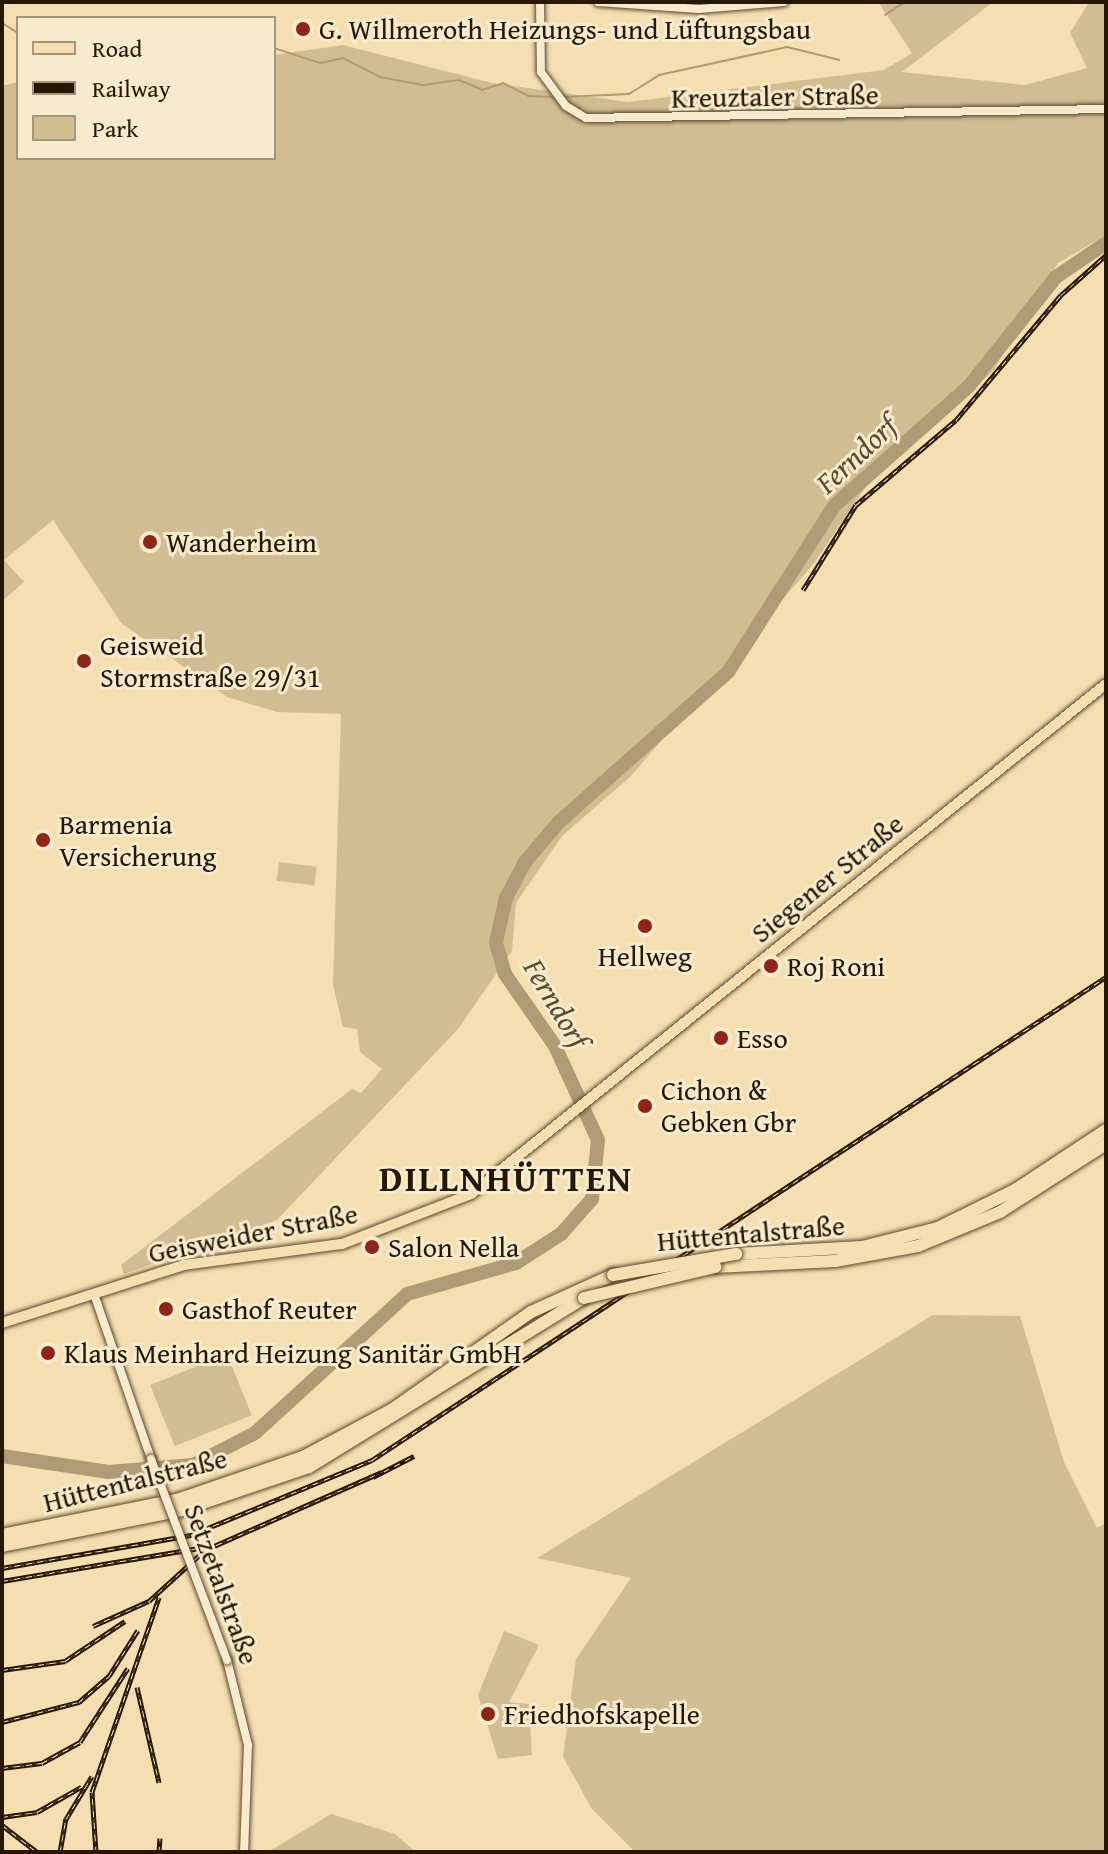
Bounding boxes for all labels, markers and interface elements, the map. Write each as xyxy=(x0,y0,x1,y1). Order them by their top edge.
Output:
place label: G. Willmeroth Heizungs- und Lüftungsbau xyxy=(319,12,811,46)
legend xyxy=(16,16,276,160)
marker: G. Willmeroth Heizungs- und Lüftungsbau xyxy=(294,20,312,38)
text: Road xyxy=(92,31,142,66)
text: Railway xyxy=(92,71,171,106)
street label: Kreuztaler Straße xyxy=(671,77,879,115)
text: Park xyxy=(92,111,138,146)
water label: Ferndorf xyxy=(808,407,904,501)
place label: Wanderheim xyxy=(166,525,317,559)
marker: Wanderheim xyxy=(141,533,159,551)
place label: Geisweid Stormstraße 29/31 xyxy=(100,628,321,694)
marker: Geisweid Stormstraße 29/31 xyxy=(75,652,93,670)
street label: Siegener Straße xyxy=(744,806,910,950)
place label: Barmenia Versicherung xyxy=(59,807,217,873)
marker: Barmenia Versicherung xyxy=(34,831,52,849)
marker: Hellweg xyxy=(636,917,654,935)
place label: Hellweg xyxy=(598,939,692,973)
place label: Roj Roni xyxy=(787,949,885,983)
water label: Ferndorf xyxy=(516,952,598,1054)
marker: Roj Roni xyxy=(762,957,780,975)
place label: Esso xyxy=(737,1021,788,1055)
marker: Esso xyxy=(712,1029,730,1047)
place label: Cichon & Gebken Gbr xyxy=(661,1073,796,1139)
marker: Cichon & Gebken Gbr xyxy=(636,1097,654,1115)
district label: DILLNHÜTTEN xyxy=(379,1156,633,1200)
street label: Geisweider Straße xyxy=(146,1196,360,1270)
street label: Hüttentalstraße xyxy=(656,1208,846,1258)
place label: Salon Nella xyxy=(388,1230,519,1264)
marker: Salon Nella xyxy=(363,1238,381,1256)
place label: Gasthof Reuter xyxy=(182,1292,357,1326)
marker: Gasthof Reuter xyxy=(157,1300,175,1318)
place label: Klaus Meinhard Heizung Sanitär GmbH xyxy=(64,1336,522,1370)
marker: Klaus Meinhard Heizung Sanitär GmbH xyxy=(39,1344,57,1362)
street label: Hüttentalstraße xyxy=(40,1441,230,1519)
street label: Setzetalstraße xyxy=(177,1499,267,1669)
place label: Friedhofskapelle xyxy=(504,1697,700,1731)
marker: Friedhofskapelle xyxy=(479,1705,497,1723)

